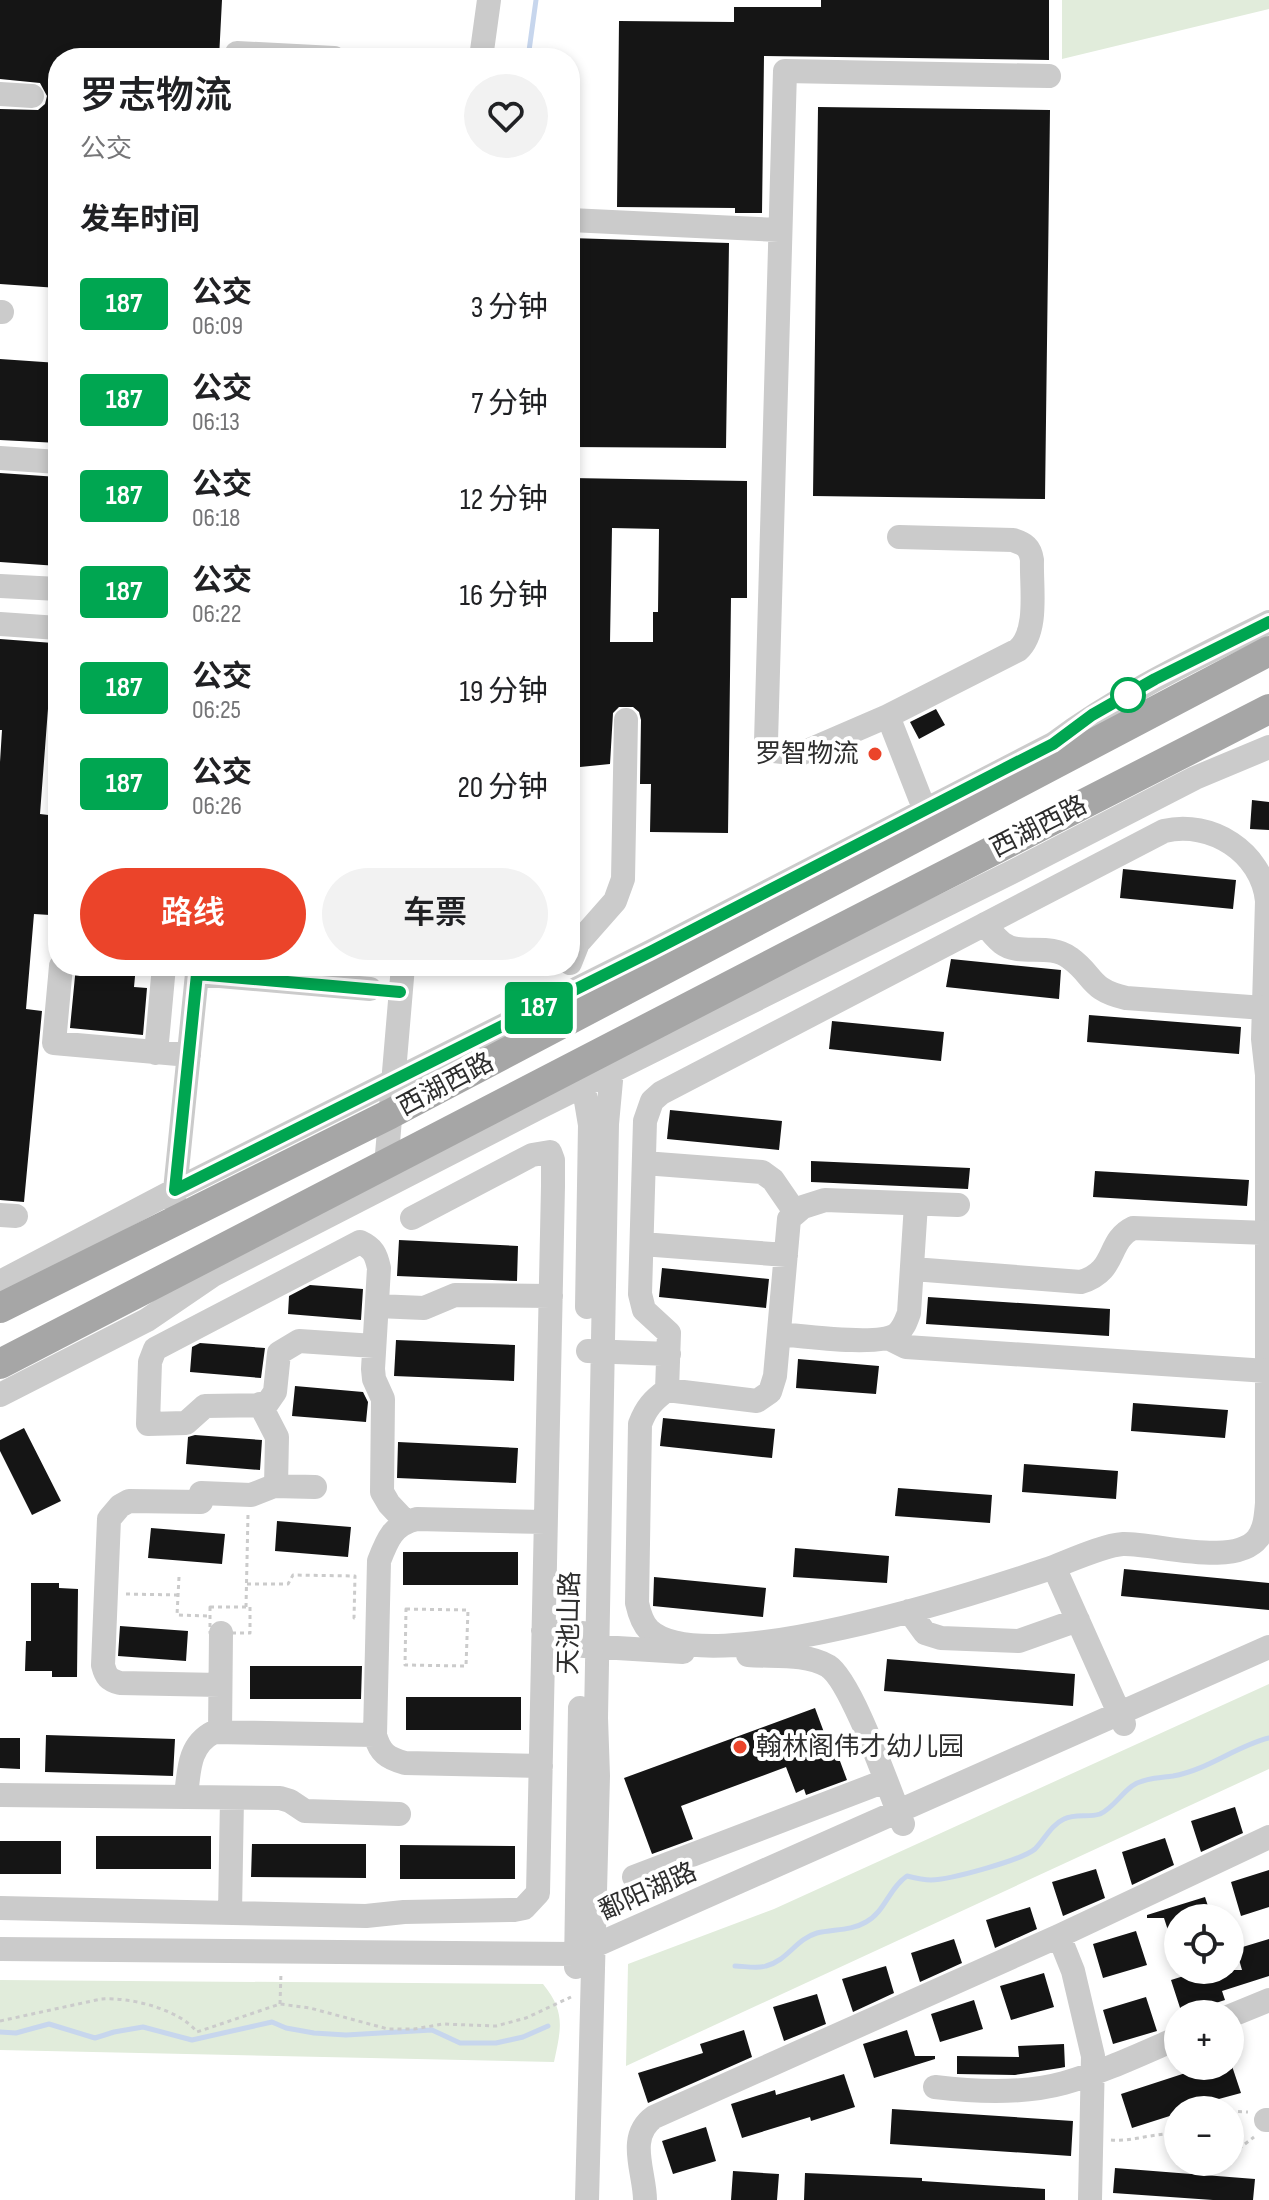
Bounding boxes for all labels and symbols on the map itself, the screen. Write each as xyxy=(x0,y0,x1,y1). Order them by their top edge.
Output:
unlabelled marker xyxy=(1111,678,1145,712)
place label: 罗智物流 xyxy=(755,739,859,770)
marker: 罗智物流 xyxy=(866,745,884,763)
street label: 西湖西路 xyxy=(986,790,1092,864)
line badge: 187 xyxy=(493,982,585,1034)
street label: 西湖西路 xyxy=(393,1047,499,1123)
street label: 天池山路 xyxy=(554,1571,586,1675)
place label: 翰林阁伟才幼儿园 xyxy=(756,1732,964,1763)
marker: 翰林阁伟才幼儿园 xyxy=(731,1738,749,1756)
street label: 鄱阳湖路 xyxy=(594,1857,702,1927)

